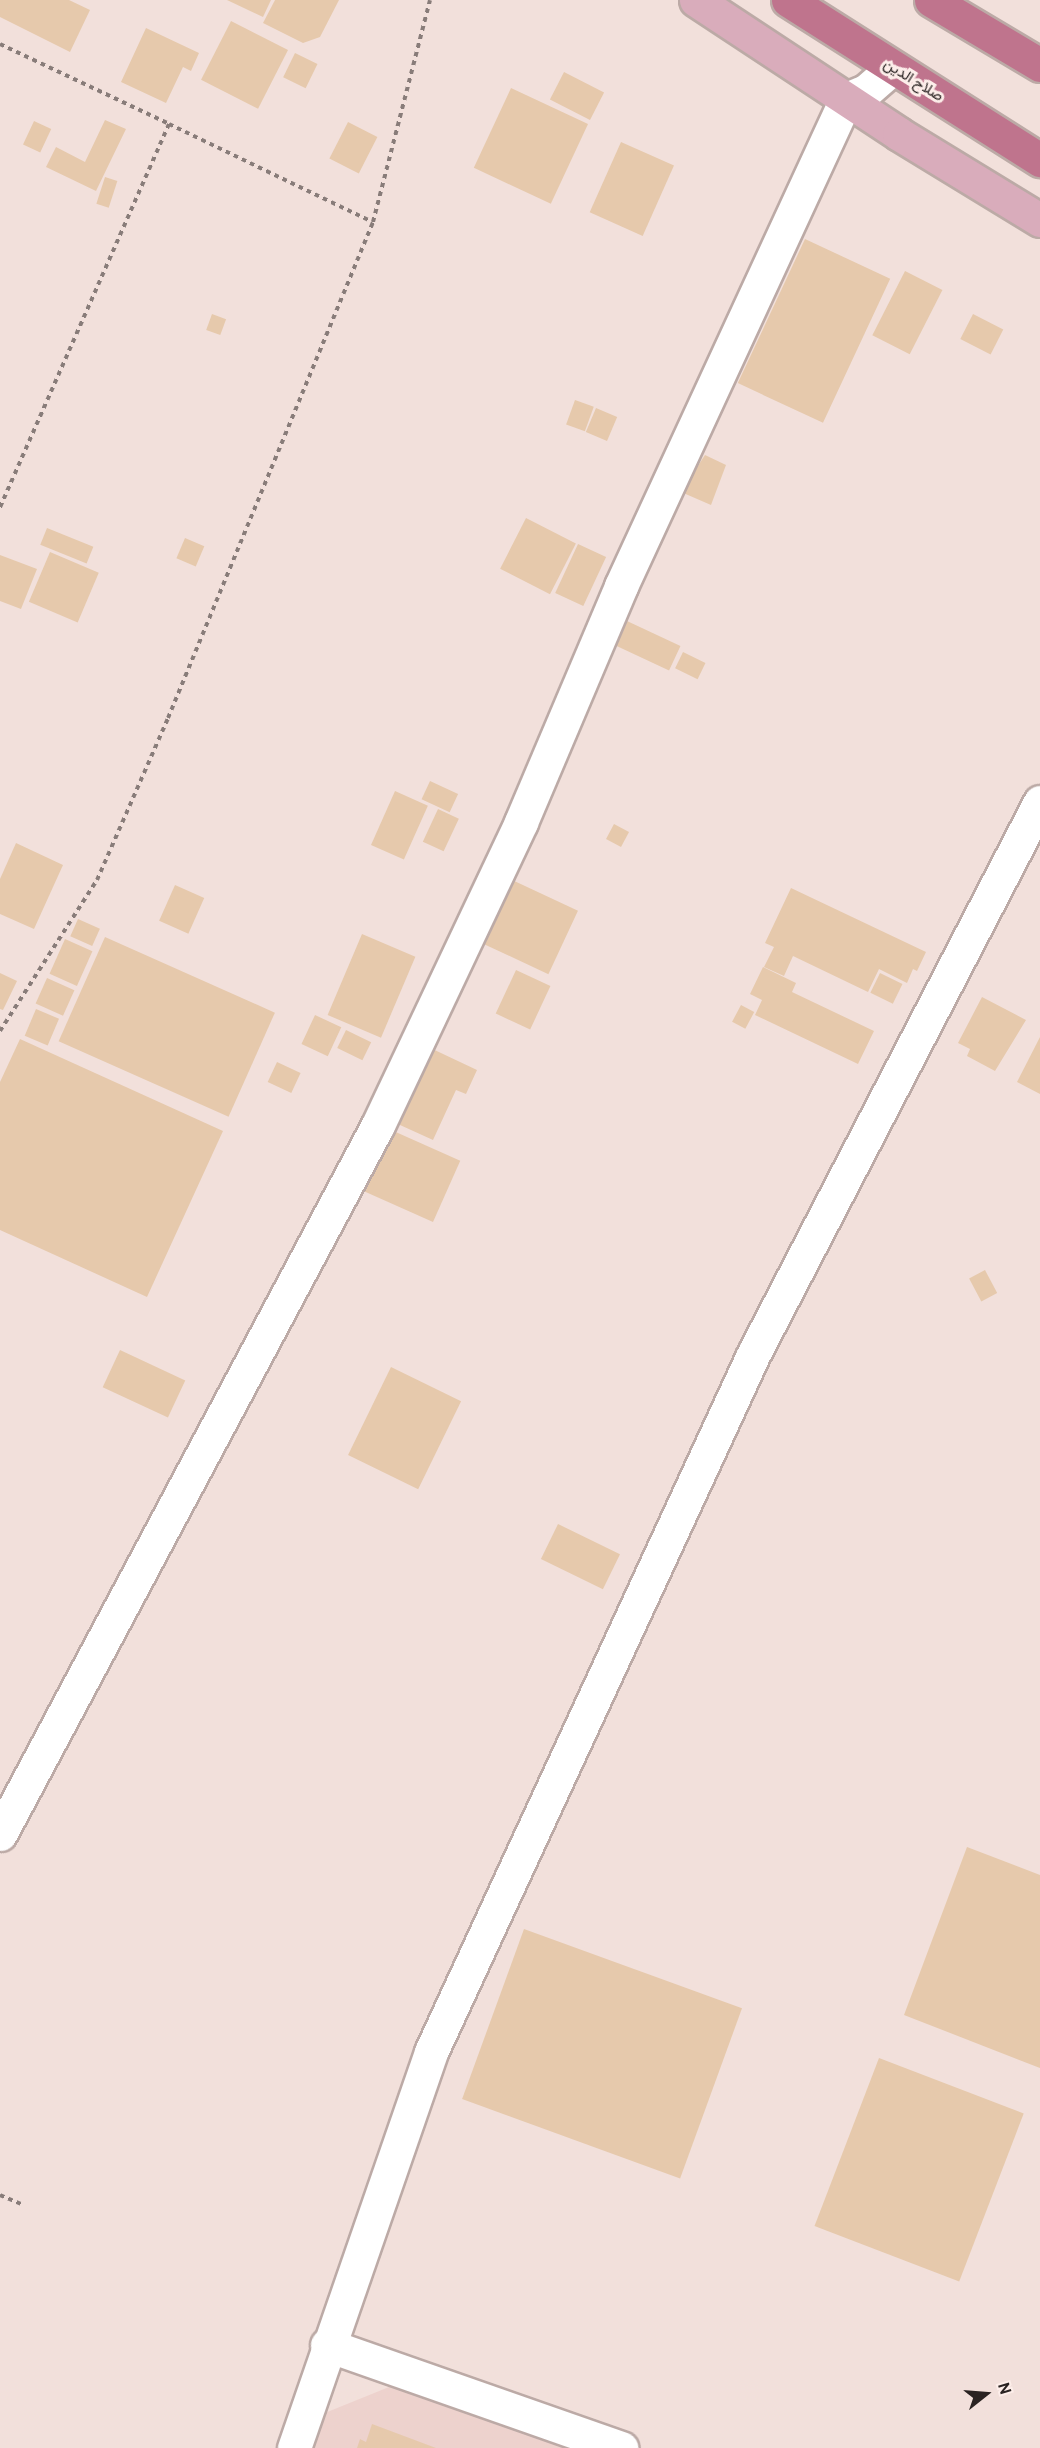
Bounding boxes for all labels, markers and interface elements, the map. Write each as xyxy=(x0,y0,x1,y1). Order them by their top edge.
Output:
street label: صلاح الدين xyxy=(880,56,946,106)
north arrow xyxy=(956,2364,1016,2424)
text: N xyxy=(992,2380,1014,2397)

